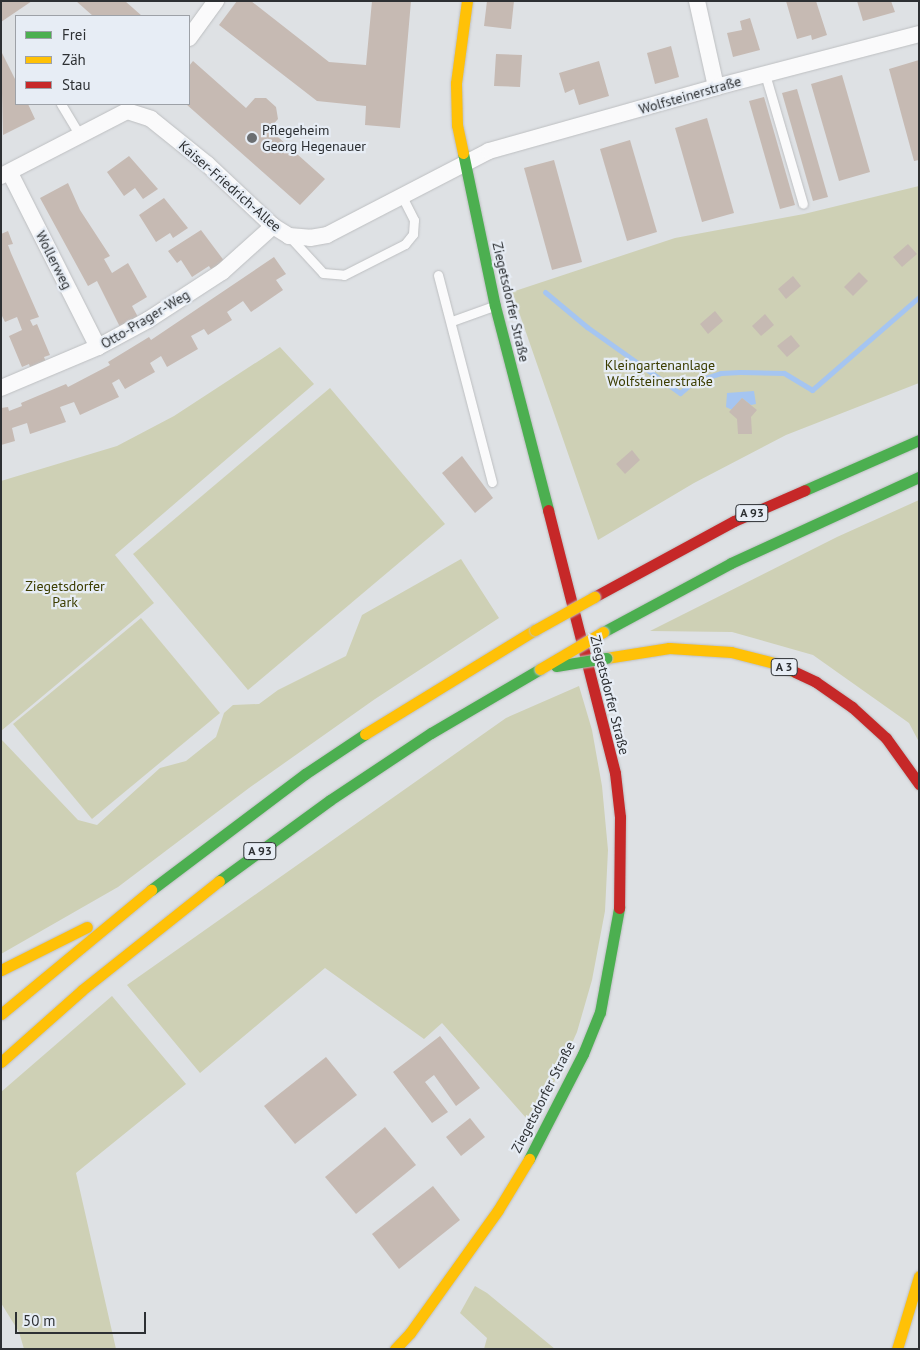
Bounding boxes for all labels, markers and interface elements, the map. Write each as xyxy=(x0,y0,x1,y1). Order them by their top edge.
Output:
legend xyxy=(15,15,190,105)
text: Frei xyxy=(62,25,87,44)
text: Zäh xyxy=(62,50,86,69)
street label: Wolfsteinerstraße xyxy=(637,72,743,118)
text: Stau xyxy=(62,75,91,94)
place label: Pflegeheim Georg Hegenauer xyxy=(262,122,366,154)
marker: Pflegeheim Georg Hegenauer xyxy=(246,132,258,144)
street label: Kaiser-Friedrich-Allee xyxy=(175,137,285,235)
street label: Wollerweg xyxy=(32,228,76,292)
street label: Ziegetsdorfer Straße xyxy=(489,240,533,364)
street label: Otto-Prager-Weg xyxy=(98,286,192,352)
park label: Kleingartenanlage Wolfsteinerstraße xyxy=(605,357,715,390)
road number: A 93 xyxy=(734,503,770,522)
park label: Ziegetsdorfer Park xyxy=(25,578,105,610)
street label: Ziegetsdorfer Straße xyxy=(587,633,633,757)
road number: A 3 xyxy=(770,658,798,676)
road number: A 93 xyxy=(242,841,278,860)
street label: Ziegetsdorfer Straße xyxy=(508,1039,578,1155)
scale bar xyxy=(18,1302,149,1334)
text: 50 m xyxy=(23,1311,56,1330)

